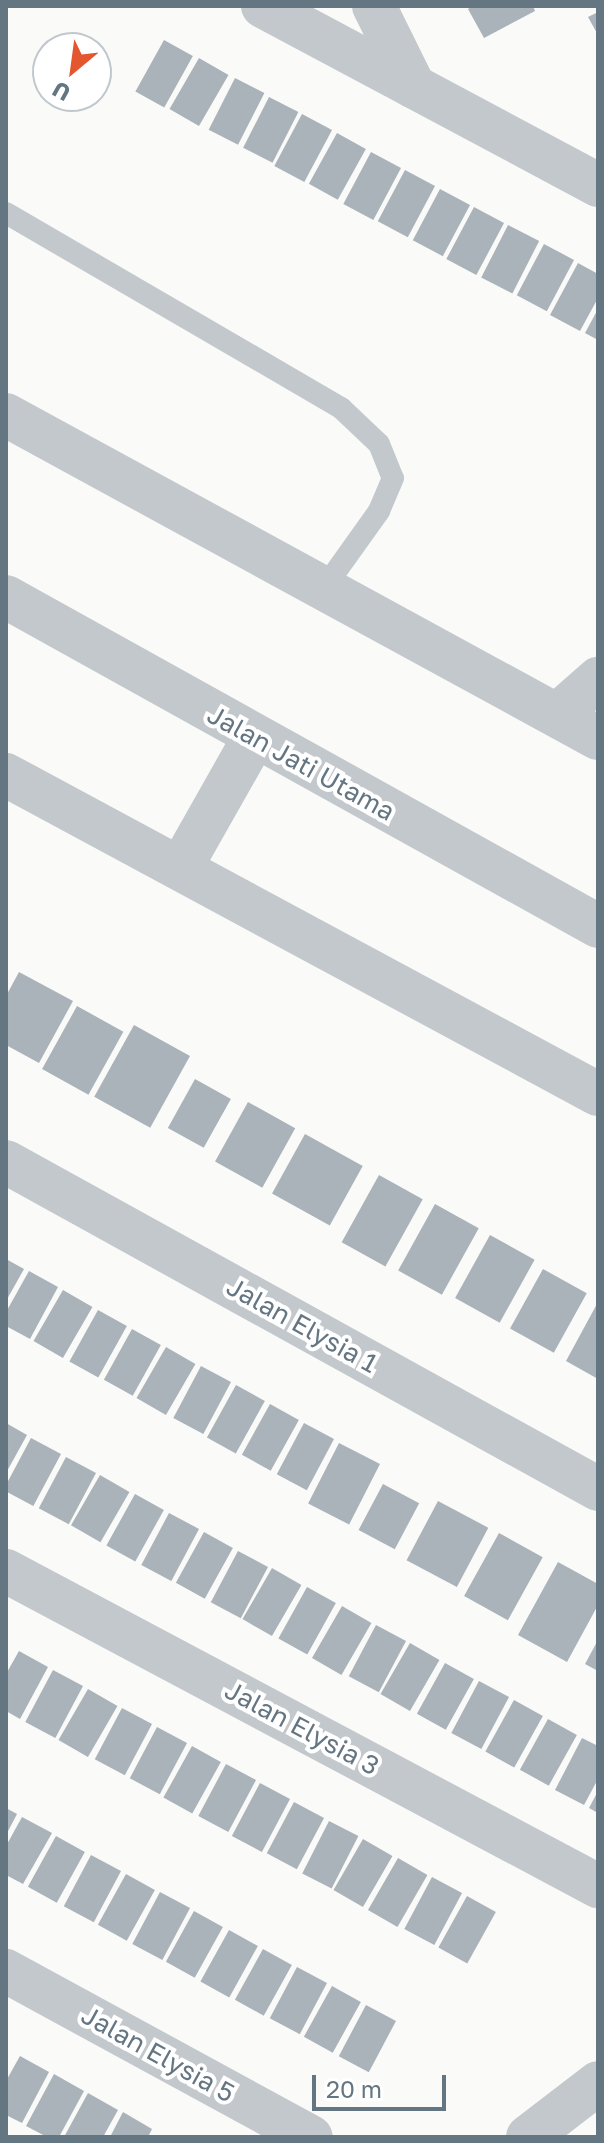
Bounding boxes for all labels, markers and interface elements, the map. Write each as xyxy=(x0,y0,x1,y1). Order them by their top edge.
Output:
north arrow xyxy=(32,32,112,112)
text: U xyxy=(48,76,75,107)
street label: Jalan Jati Utama xyxy=(202,699,400,827)
street label: Jalan Elysia 1 xyxy=(221,1271,383,1379)
street label: Jalan Elysia 3 xyxy=(220,1674,384,1782)
street label: Jalan Elysia 5 xyxy=(76,1999,240,2109)
scale bar xyxy=(316,2059,450,2109)
text: 20 m xyxy=(326,2074,382,2103)

